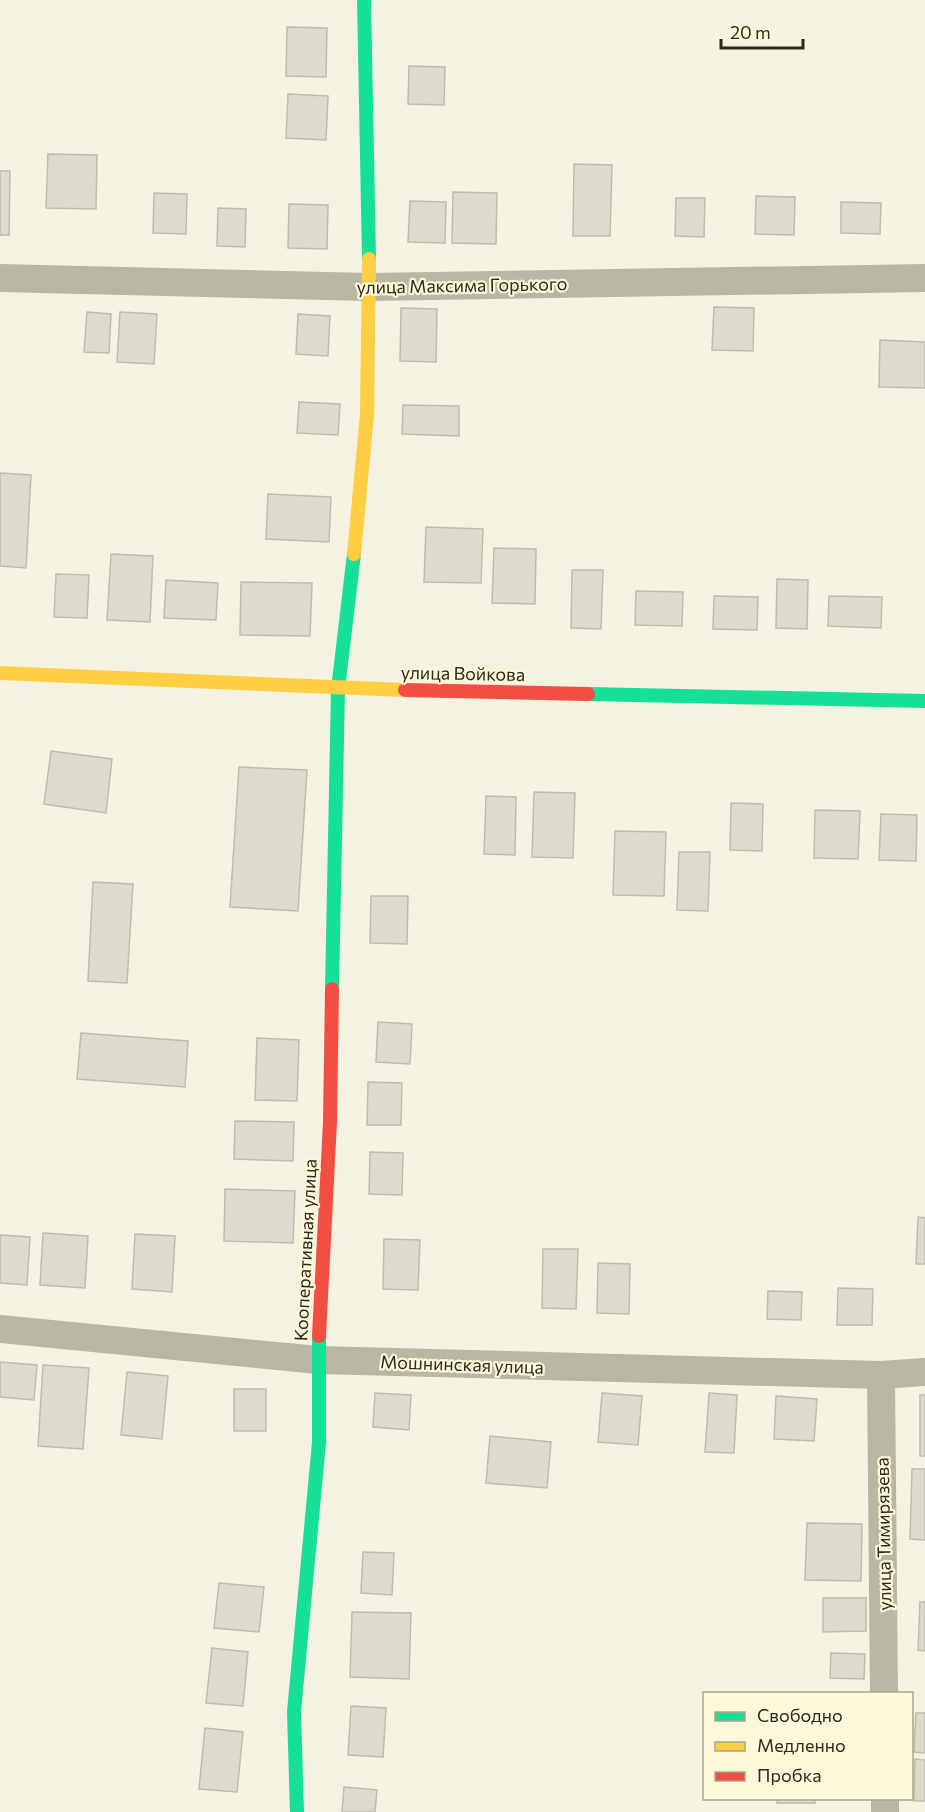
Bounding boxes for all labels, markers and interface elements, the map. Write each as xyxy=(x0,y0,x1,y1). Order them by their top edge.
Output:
scale bar xyxy=(721,12,804,50)
text: 20 m xyxy=(730,21,771,43)
street label: улица Максима Горького xyxy=(356,272,568,298)
street label: улица Войкова xyxy=(401,661,525,685)
street label: Кооперативная улица xyxy=(289,1158,321,1342)
street label: Мошнинская улица xyxy=(380,1350,544,1378)
street label: улица Тимирязева xyxy=(871,1457,895,1611)
legend xyxy=(703,1692,913,1800)
text: Свободно xyxy=(757,1704,843,1726)
text: Медленно xyxy=(757,1734,846,1756)
text: Пробка xyxy=(757,1764,822,1786)

